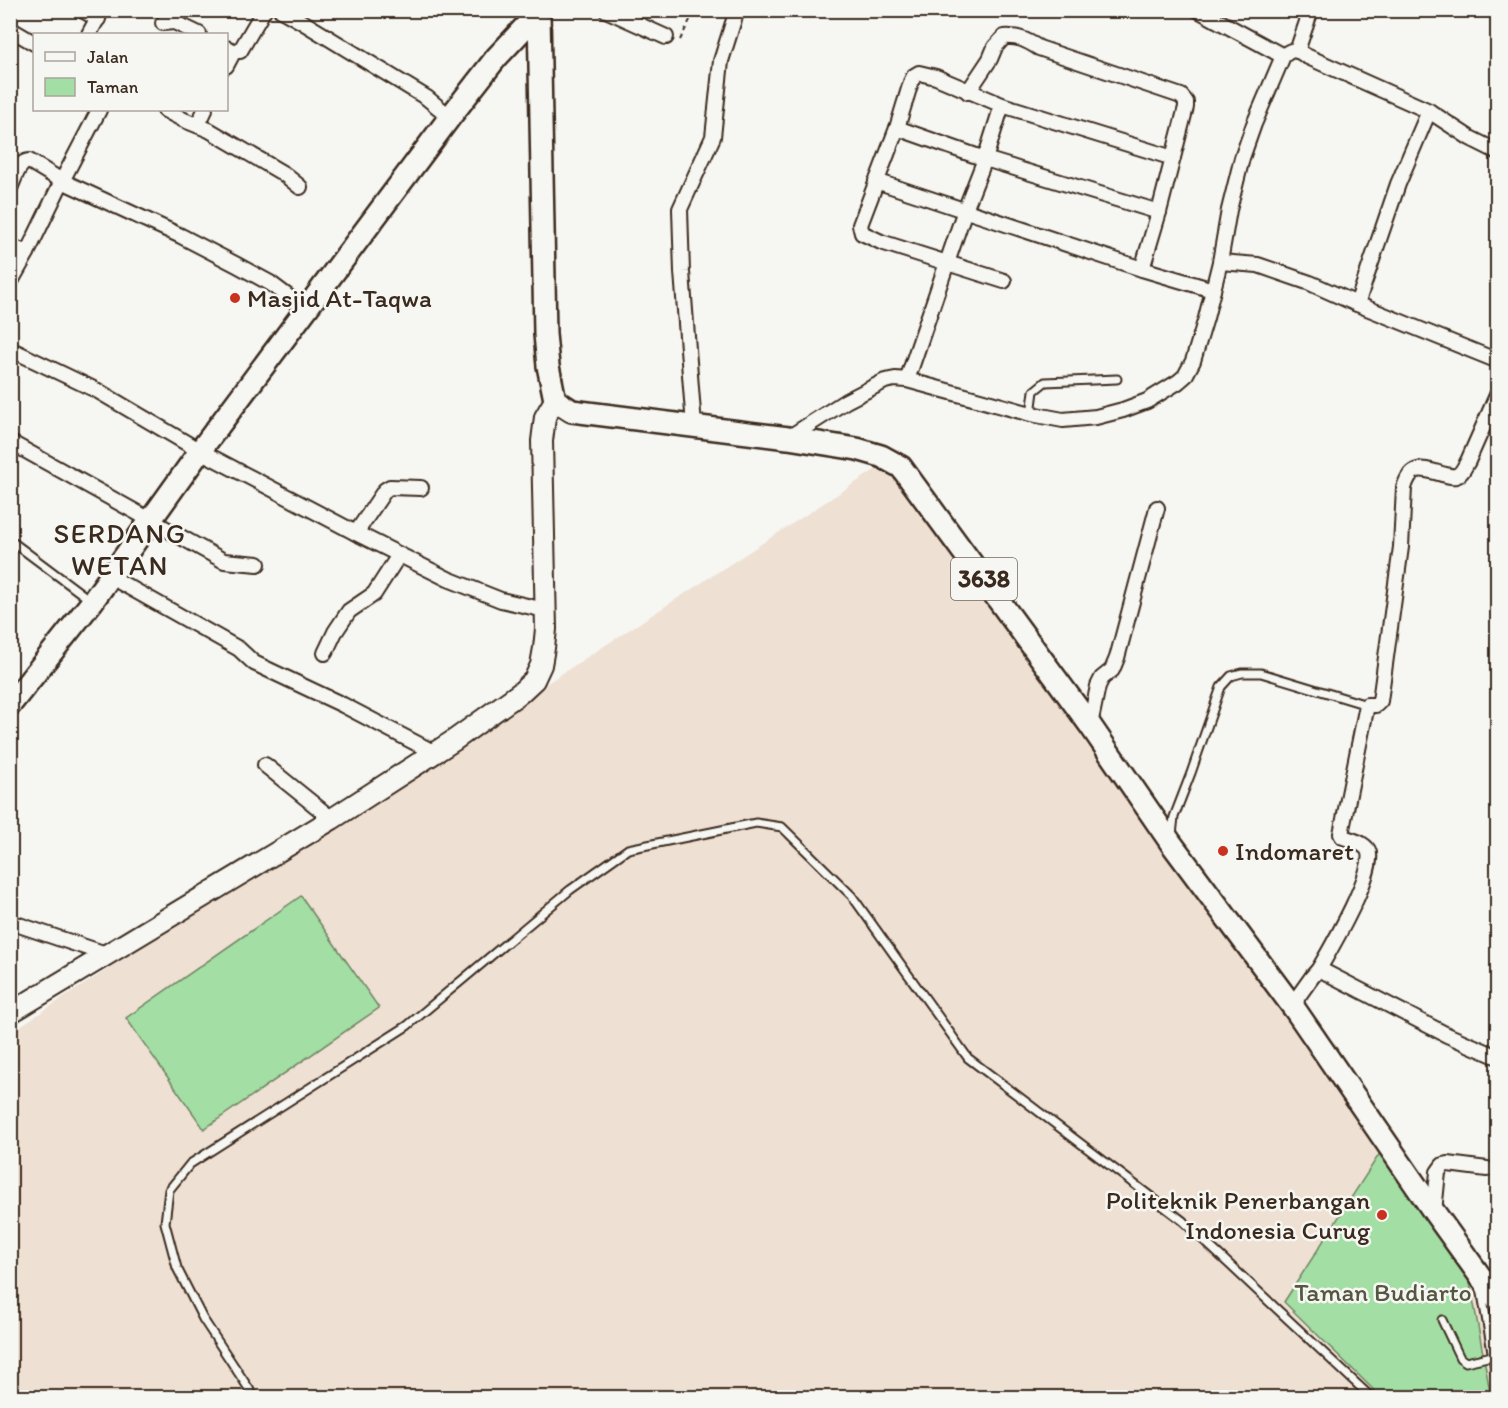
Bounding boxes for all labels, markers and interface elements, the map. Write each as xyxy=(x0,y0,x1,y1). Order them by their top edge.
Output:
legend xyxy=(33,33,228,111)
text: Jalan xyxy=(87,46,129,68)
text: Taman xyxy=(87,76,139,98)
place label: Masjid At-Taqwa xyxy=(247,282,432,314)
marker: Masjid At-Taqwa xyxy=(228,291,242,305)
district label: SERDANG WETAN xyxy=(53,516,187,582)
road number: 3638 xyxy=(951,558,1017,600)
place label: Indomaret xyxy=(1235,835,1354,867)
marker: Indomaret xyxy=(1216,844,1230,858)
place label: Politeknik Penerbangan Indonesia Curug xyxy=(1106,1184,1371,1246)
marker: Politeknik Penerbangan Indonesia Curug xyxy=(1375,1208,1389,1222)
park label: Taman Budiarto xyxy=(1294,1276,1472,1308)

